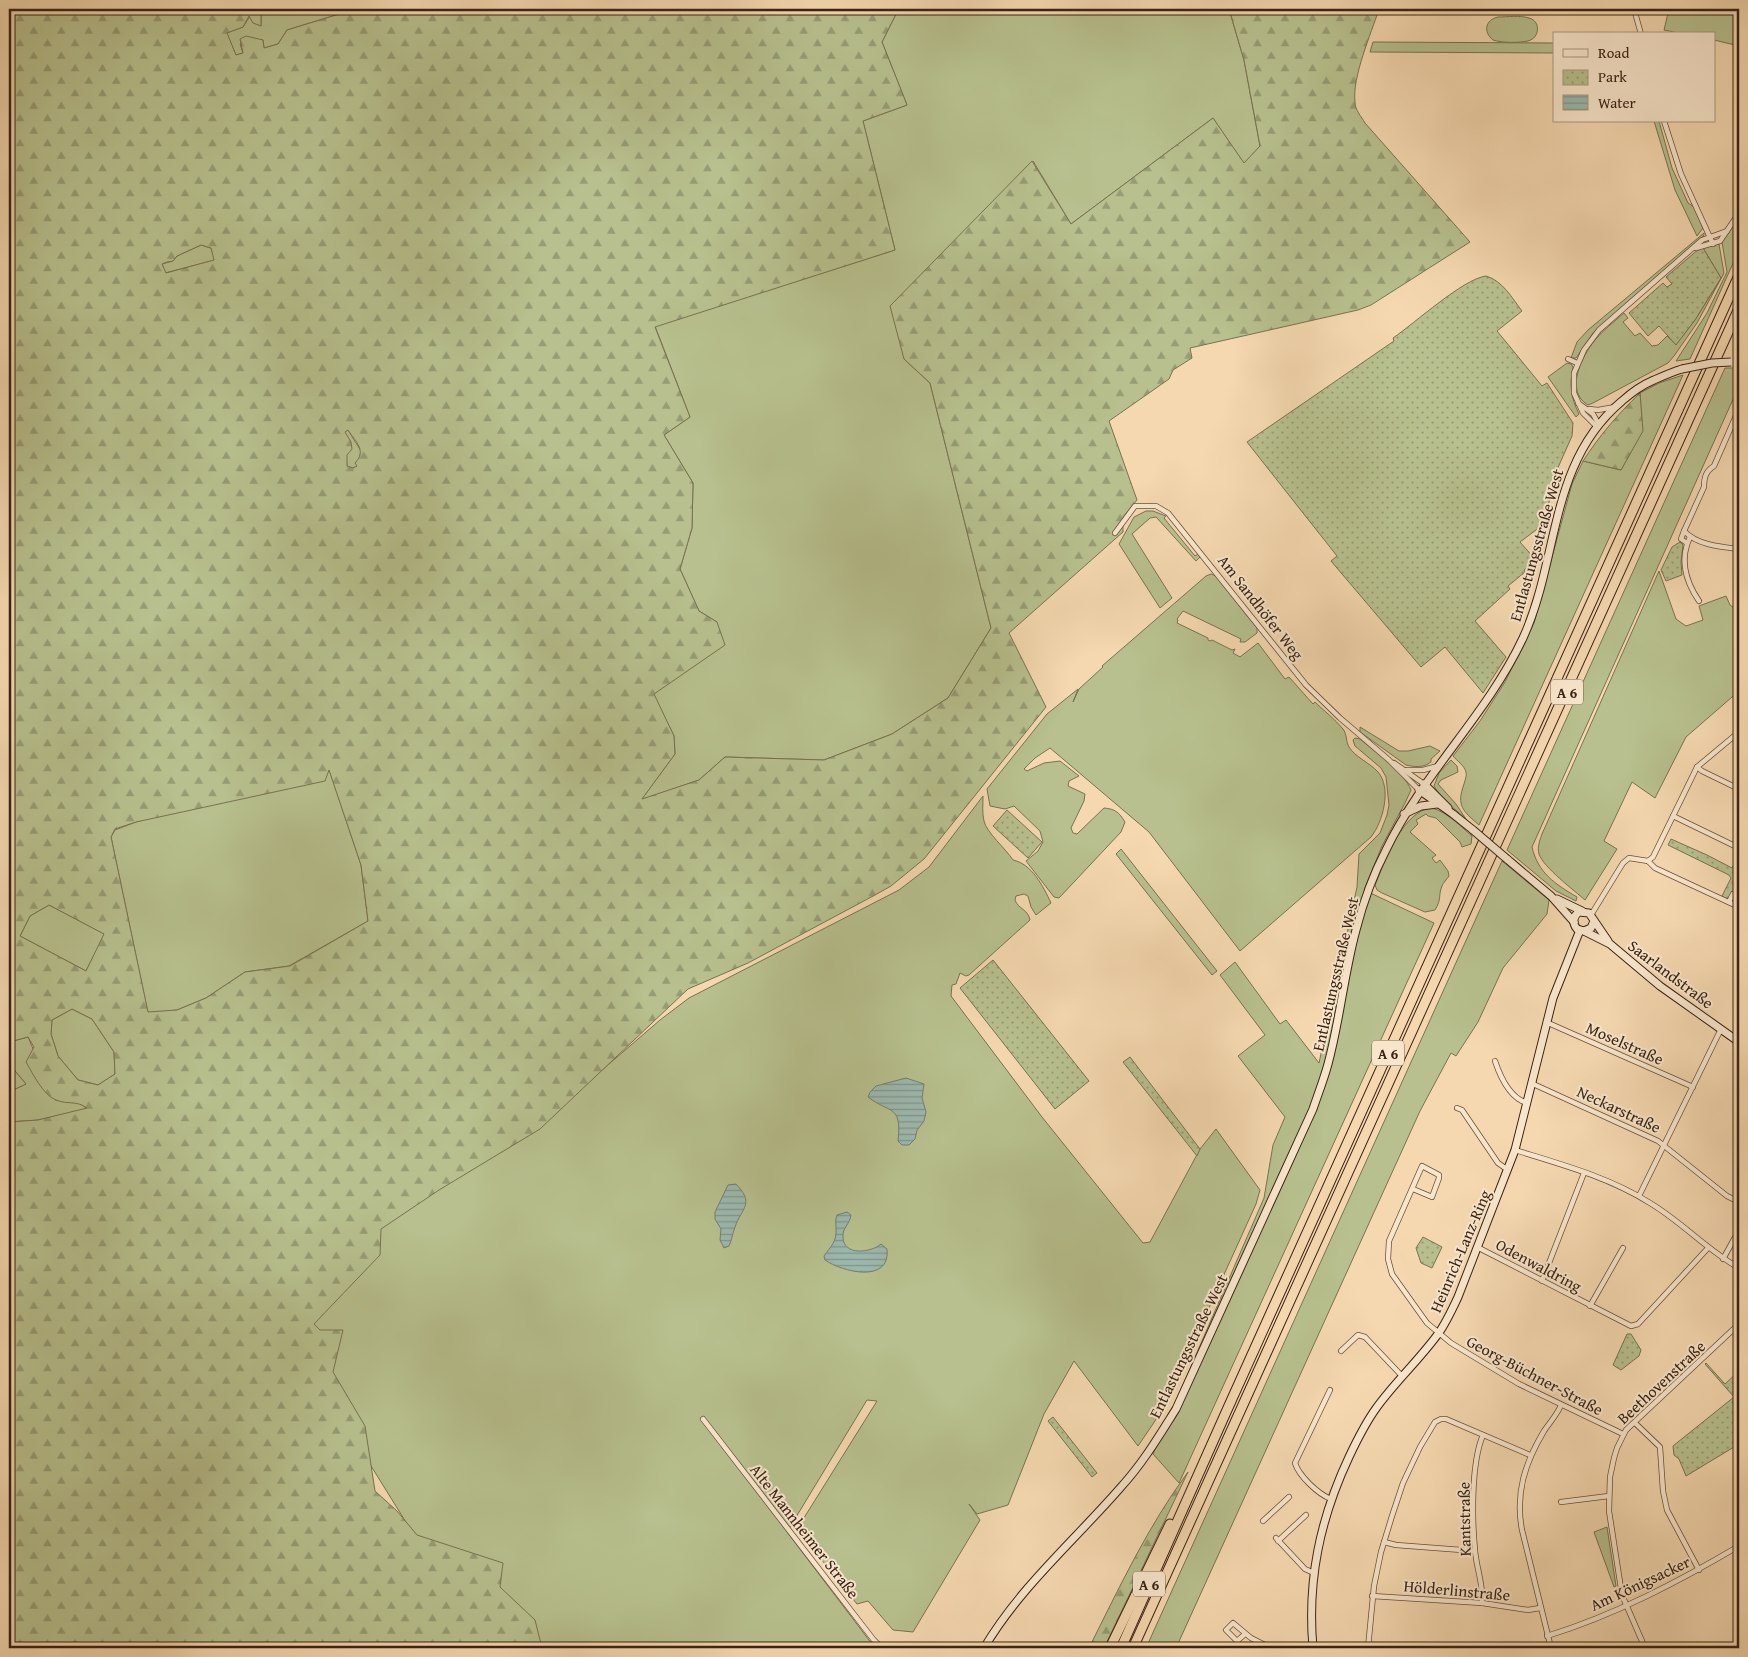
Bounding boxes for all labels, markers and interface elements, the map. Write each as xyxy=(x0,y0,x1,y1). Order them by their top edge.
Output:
legend xyxy=(1553,32,1716,122)
text: Road xyxy=(1598,42,1629,63)
text: Park xyxy=(1598,66,1627,87)
text: Water xyxy=(1598,92,1636,113)
street label: Entlastungsstraße West xyxy=(1503,466,1569,624)
street label: Am Sandhöfer Weg xyxy=(1212,549,1310,665)
road number: A 6 xyxy=(1551,680,1583,704)
street label: Entlastungsstraße West xyxy=(1306,894,1365,1053)
street label: Saarlandstraße xyxy=(1623,934,1719,1014)
street label: Moselstraße xyxy=(1582,1015,1668,1071)
road number: A 6 xyxy=(1372,1040,1404,1066)
street label: Neckarstraße xyxy=(1573,1079,1665,1139)
street label: Heinrich-Lanz-Ring xyxy=(1423,1186,1497,1316)
street label: Odenwaldring xyxy=(1492,1232,1586,1298)
street label: Entlastungsstraße West xyxy=(1143,1270,1233,1422)
street label: Georg-Büchner-Straße xyxy=(1462,1329,1608,1421)
street label: Beethovenstraße xyxy=(1611,1335,1711,1429)
street label: Alte Mannheimer Straße xyxy=(745,1458,865,1604)
street label: Kantstraße xyxy=(1451,1482,1477,1556)
street label: Am Königsacker xyxy=(1586,1549,1694,1617)
road number: A 6 xyxy=(1133,1572,1165,1596)
street label: Hölderlinstraße xyxy=(1403,1573,1511,1607)

